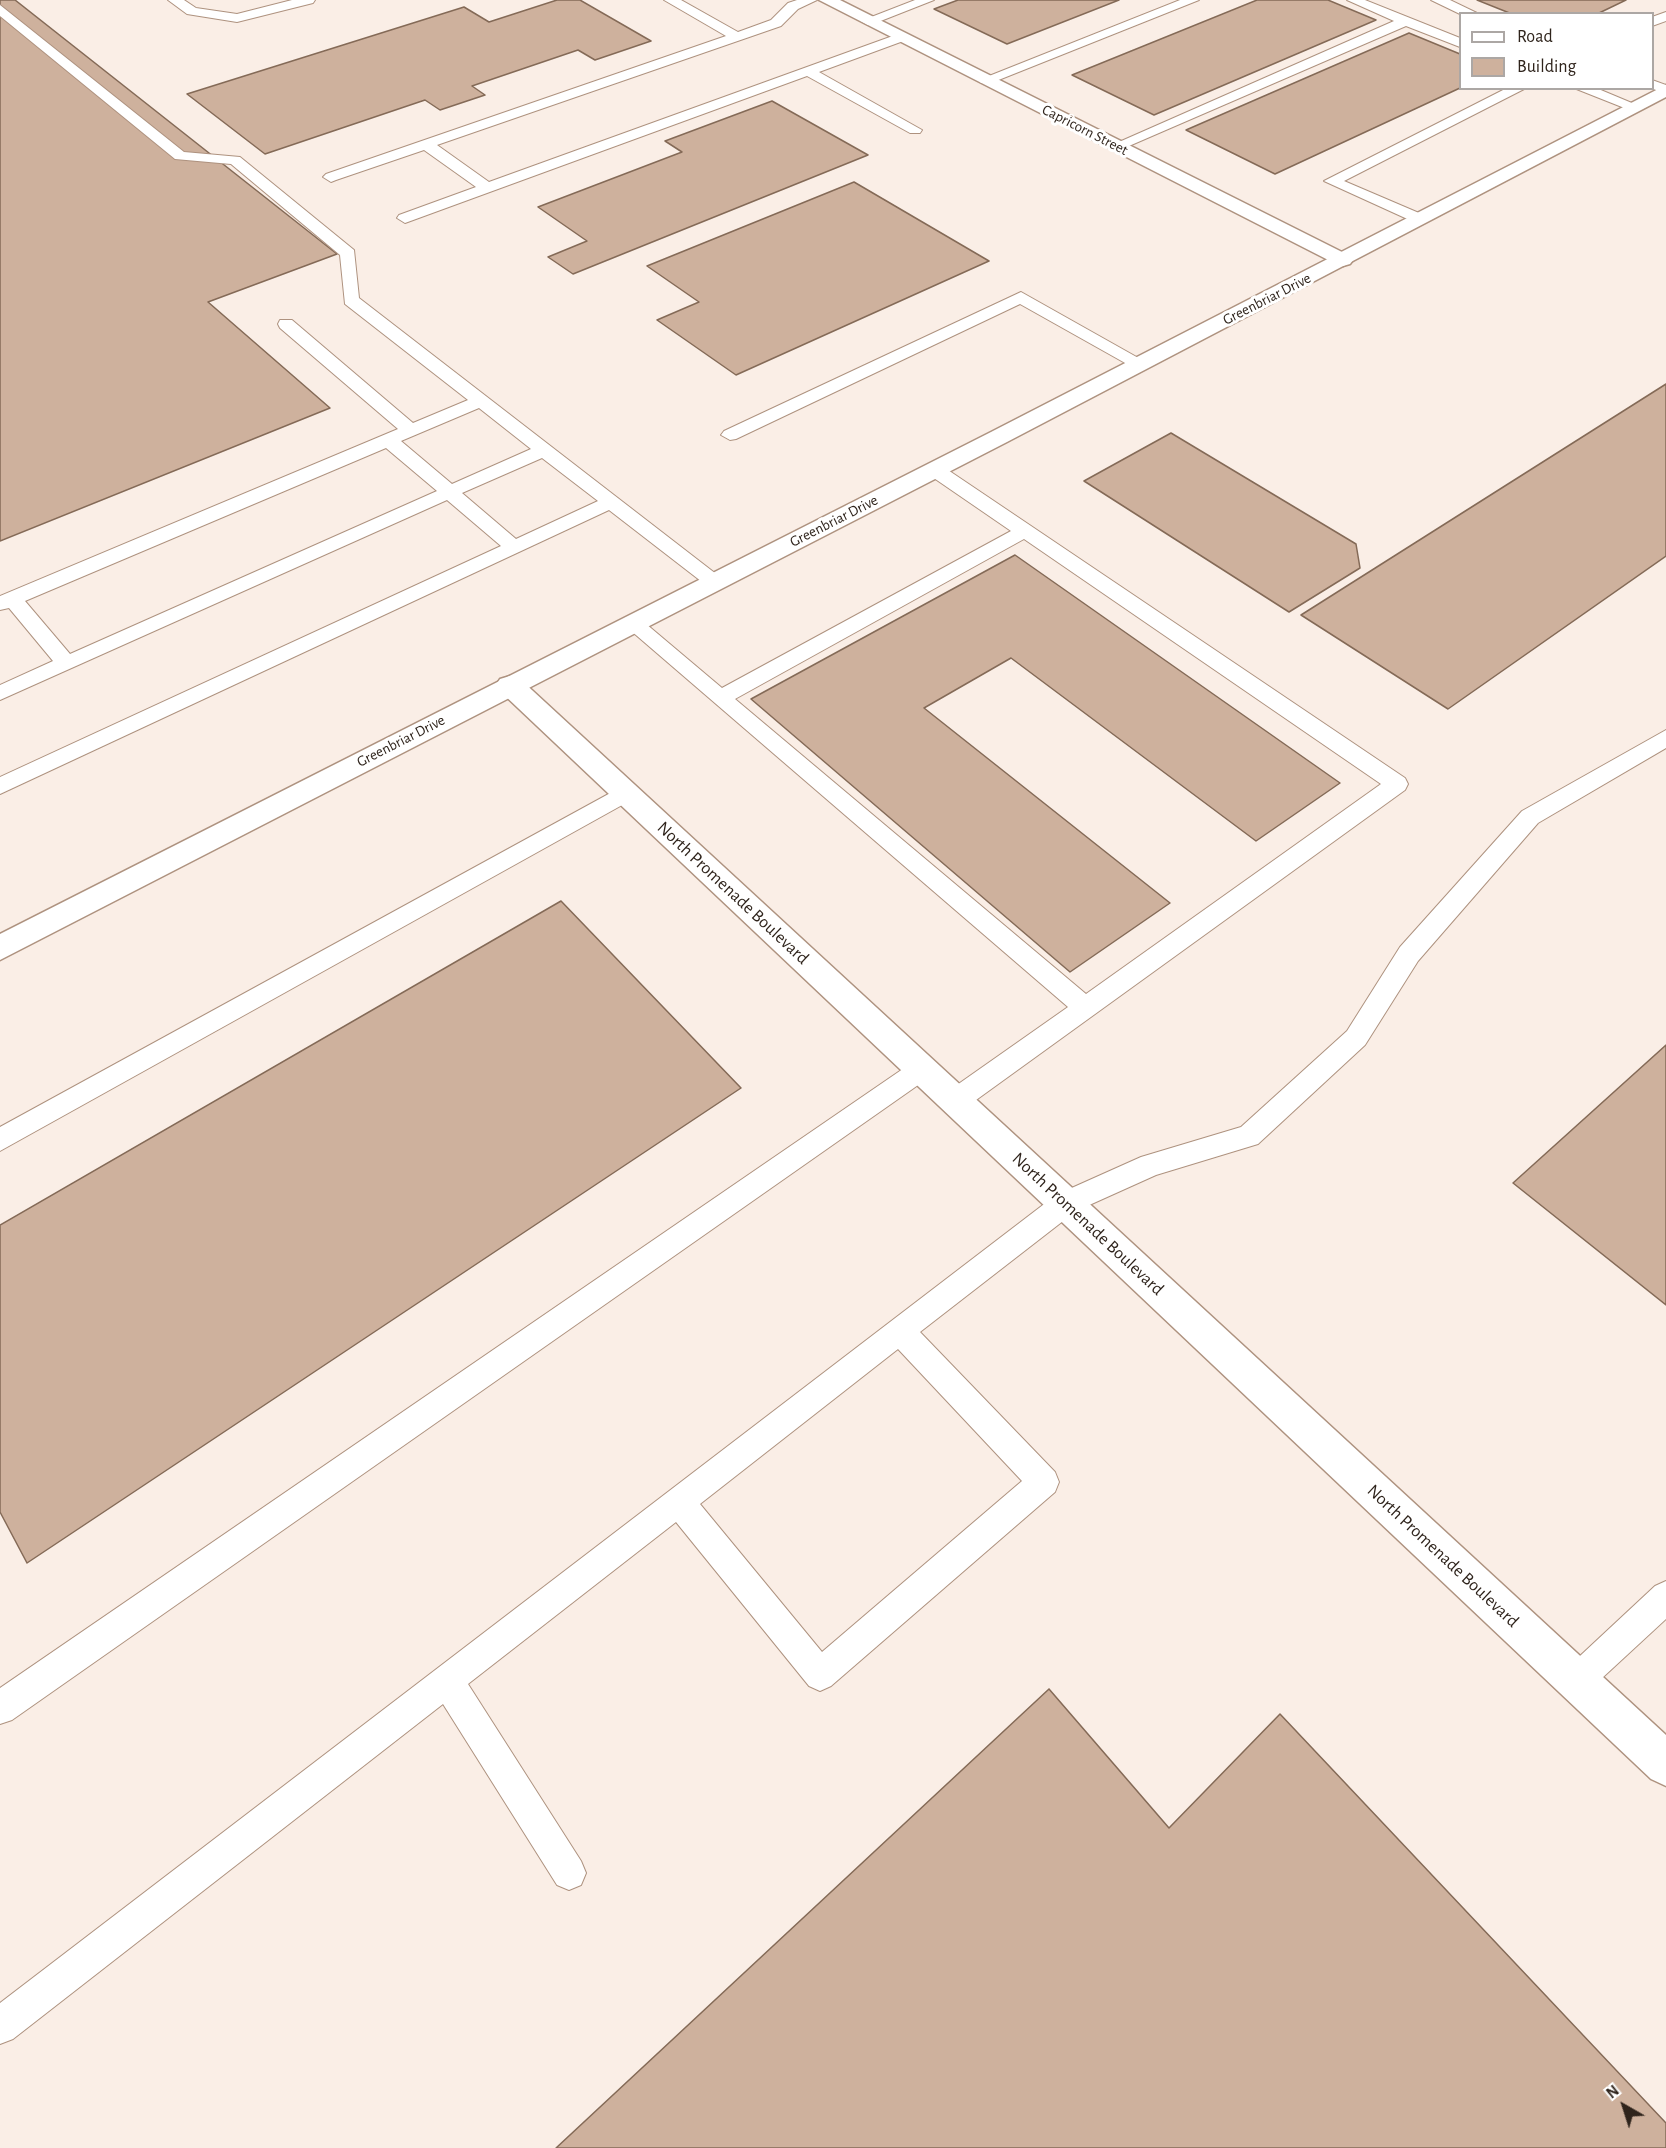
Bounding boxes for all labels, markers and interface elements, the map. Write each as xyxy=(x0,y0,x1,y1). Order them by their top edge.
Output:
legend xyxy=(1459,12,1654,90)
text: Road xyxy=(1517,28,1553,46)
text: Building xyxy=(1517,58,1576,76)
street label: Capricorn Street xyxy=(1039,101,1131,159)
street label: Greenbriar Drive xyxy=(1220,269,1314,329)
street label: Greenbriar Drive xyxy=(787,491,881,551)
street label: Greenbriar Drive xyxy=(354,711,448,771)
street label: North Promenade Boulevard xyxy=(653,817,813,969)
street label: North Promenade Boulevard xyxy=(1008,1148,1168,1300)
street label: North Promenade Boulevard xyxy=(1363,1480,1523,1632)
north arrow xyxy=(1594,2076,1654,2136)
text: N xyxy=(1603,2082,1622,2102)

